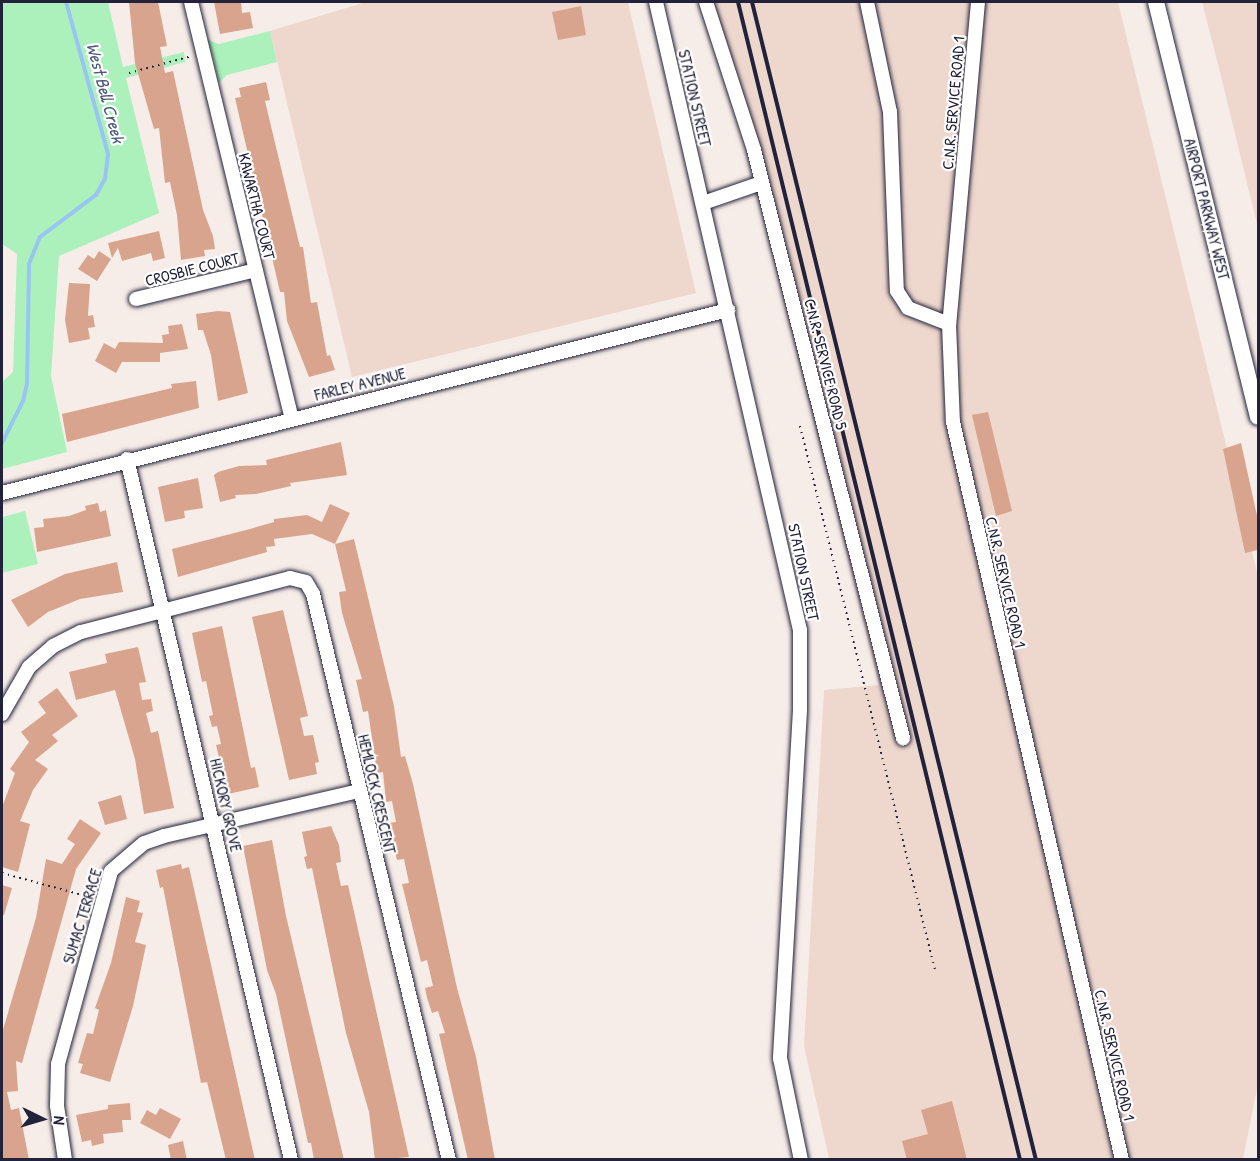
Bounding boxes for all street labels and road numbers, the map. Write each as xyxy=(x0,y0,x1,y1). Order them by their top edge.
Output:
street label: C.N.R. SERVICE ROAD 1 xyxy=(938,36,968,170)
street label: STATION STREET xyxy=(675,48,715,148)
street label: AIRPORT PARKWAY WEST xyxy=(1180,136,1234,282)
street label: KAWARTHA COURT xyxy=(235,151,279,261)
street label: CROSBIE COURT xyxy=(143,248,241,290)
street label: C.N.R. SERVICE ROAD 5 xyxy=(800,296,852,432)
street label: FARLEY AVENUE xyxy=(313,363,407,405)
street label: C.N.R. SERVICE ROAD 1 xyxy=(982,515,1030,649)
street label: STATION STREET xyxy=(784,522,824,622)
street label: HEMLOCK CRESCENT xyxy=(354,732,400,856)
street label: HICKORY GROVE xyxy=(206,756,246,854)
street label: SUMAC TERRACE xyxy=(58,866,106,966)
street label: C.N.R. SERVICE ROAD 1 xyxy=(1091,988,1139,1122)

